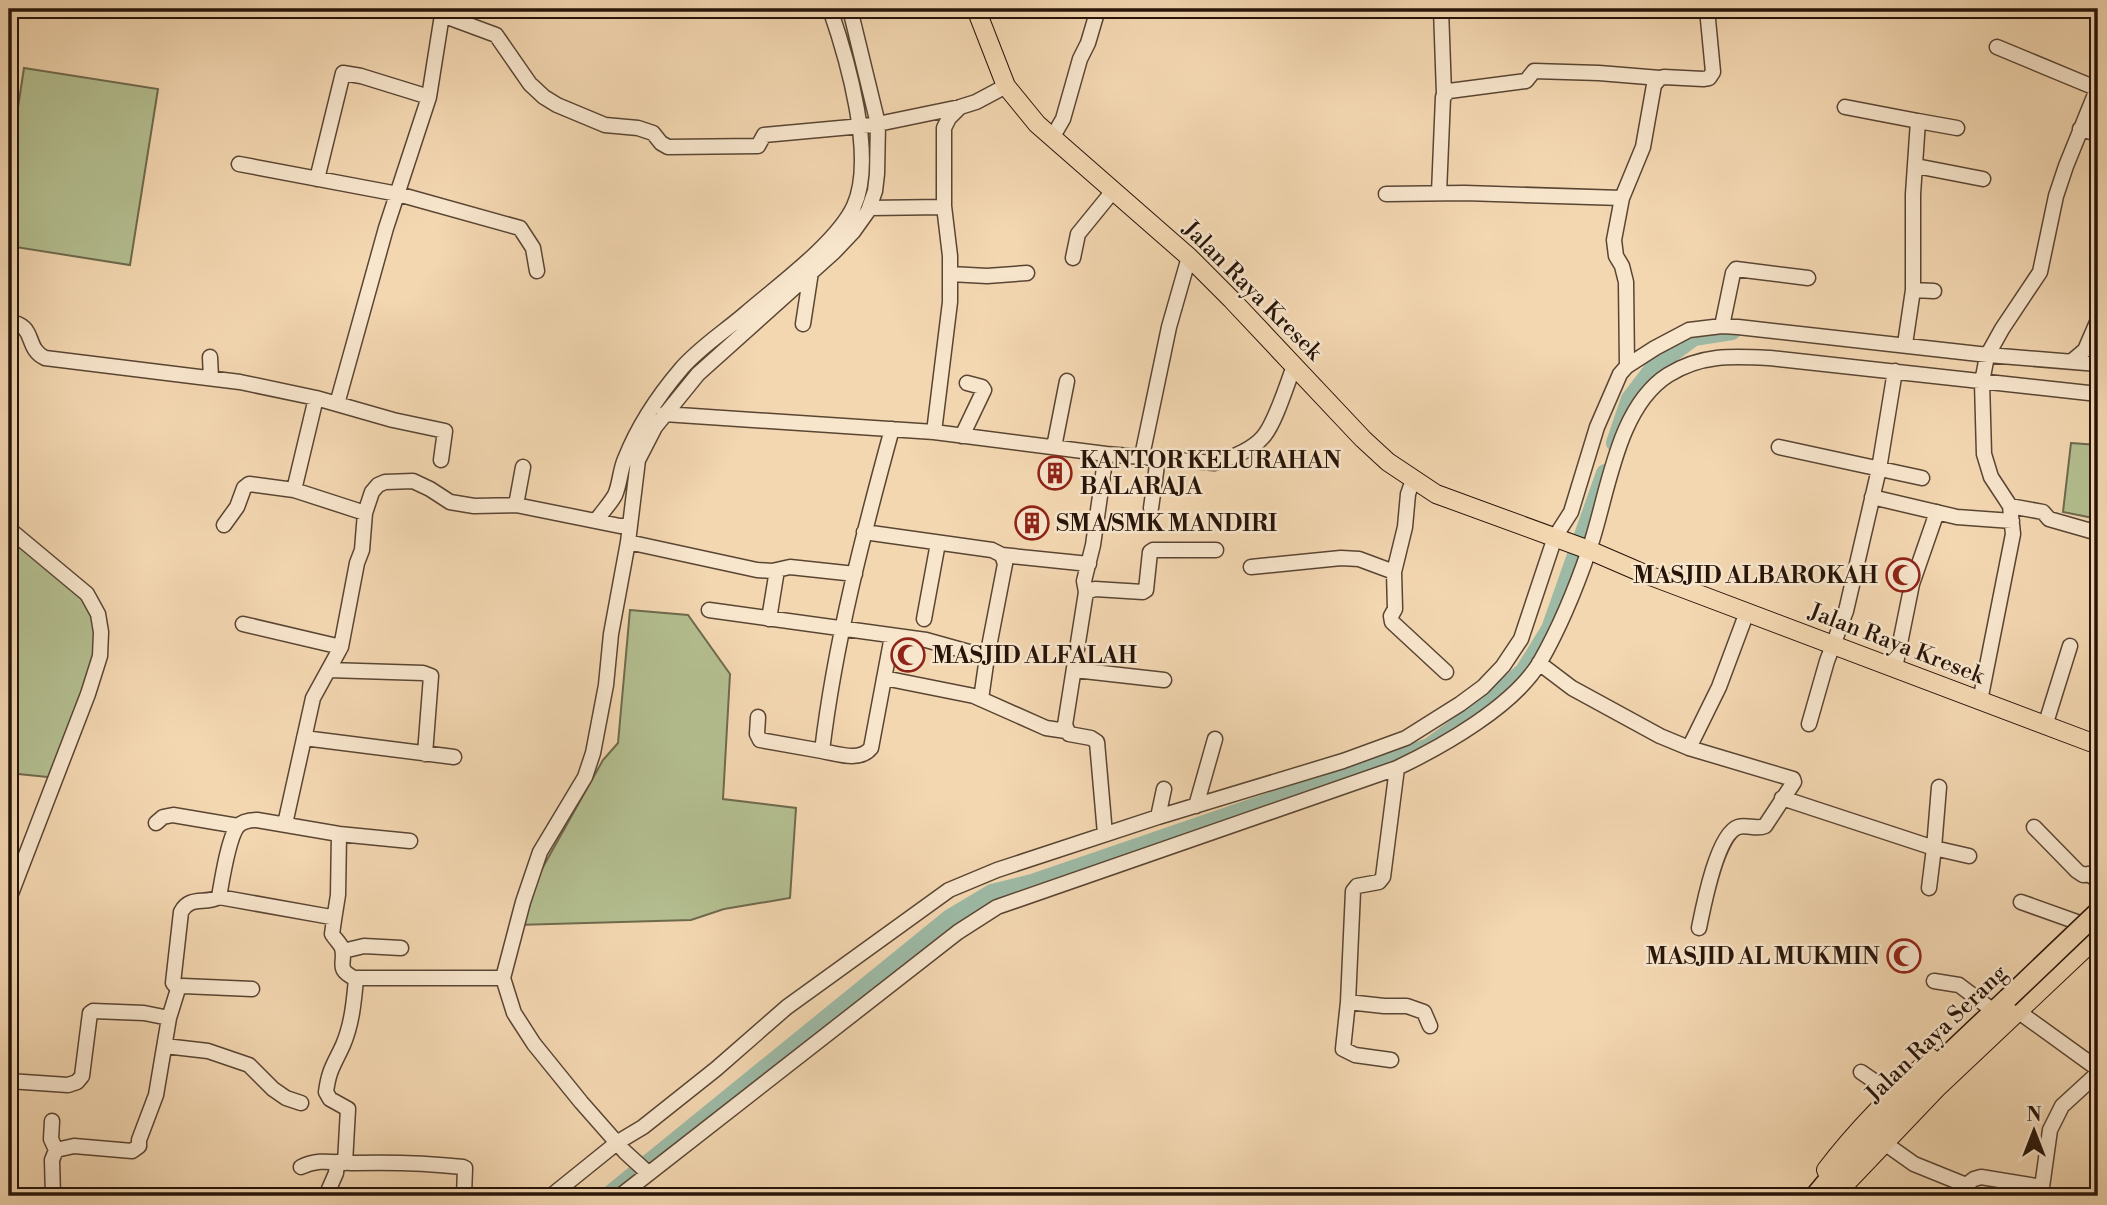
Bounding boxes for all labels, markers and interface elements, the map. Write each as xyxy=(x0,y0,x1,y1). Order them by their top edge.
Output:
street label: Jalan Raya Kresek xyxy=(1176,215,1328,367)
place label: KANTOR KELURAHAN BALARAJA xyxy=(1080,447,1341,501)
building icon: KANTOR KELURAHAN BALARAJA xyxy=(1036,454,1074,492)
building icon: SMA/SMK MANDIRI xyxy=(1013,504,1051,542)
place label: SMA/SMK MANDIRI xyxy=(1056,510,1277,538)
mosque icon: MASJID ALBAROKAH xyxy=(1884,556,1922,594)
place label: MASJID ALBAROKAH xyxy=(1633,562,1878,590)
street label: Jalan Raya Kresek xyxy=(1804,597,1989,691)
mosque icon: MASJID ALFALAH xyxy=(889,636,927,674)
place label: MASJID ALFALAH xyxy=(932,642,1137,670)
mosque icon: MASJID AL MUKMIN xyxy=(1885,937,1923,975)
place label: MASJID AL MUKMIN xyxy=(1646,943,1880,971)
street label: Jalan Raya Serang xyxy=(1860,959,2013,1109)
north arrow xyxy=(1998,1096,2068,1166)
text: N xyxy=(2026,1103,2042,1127)

